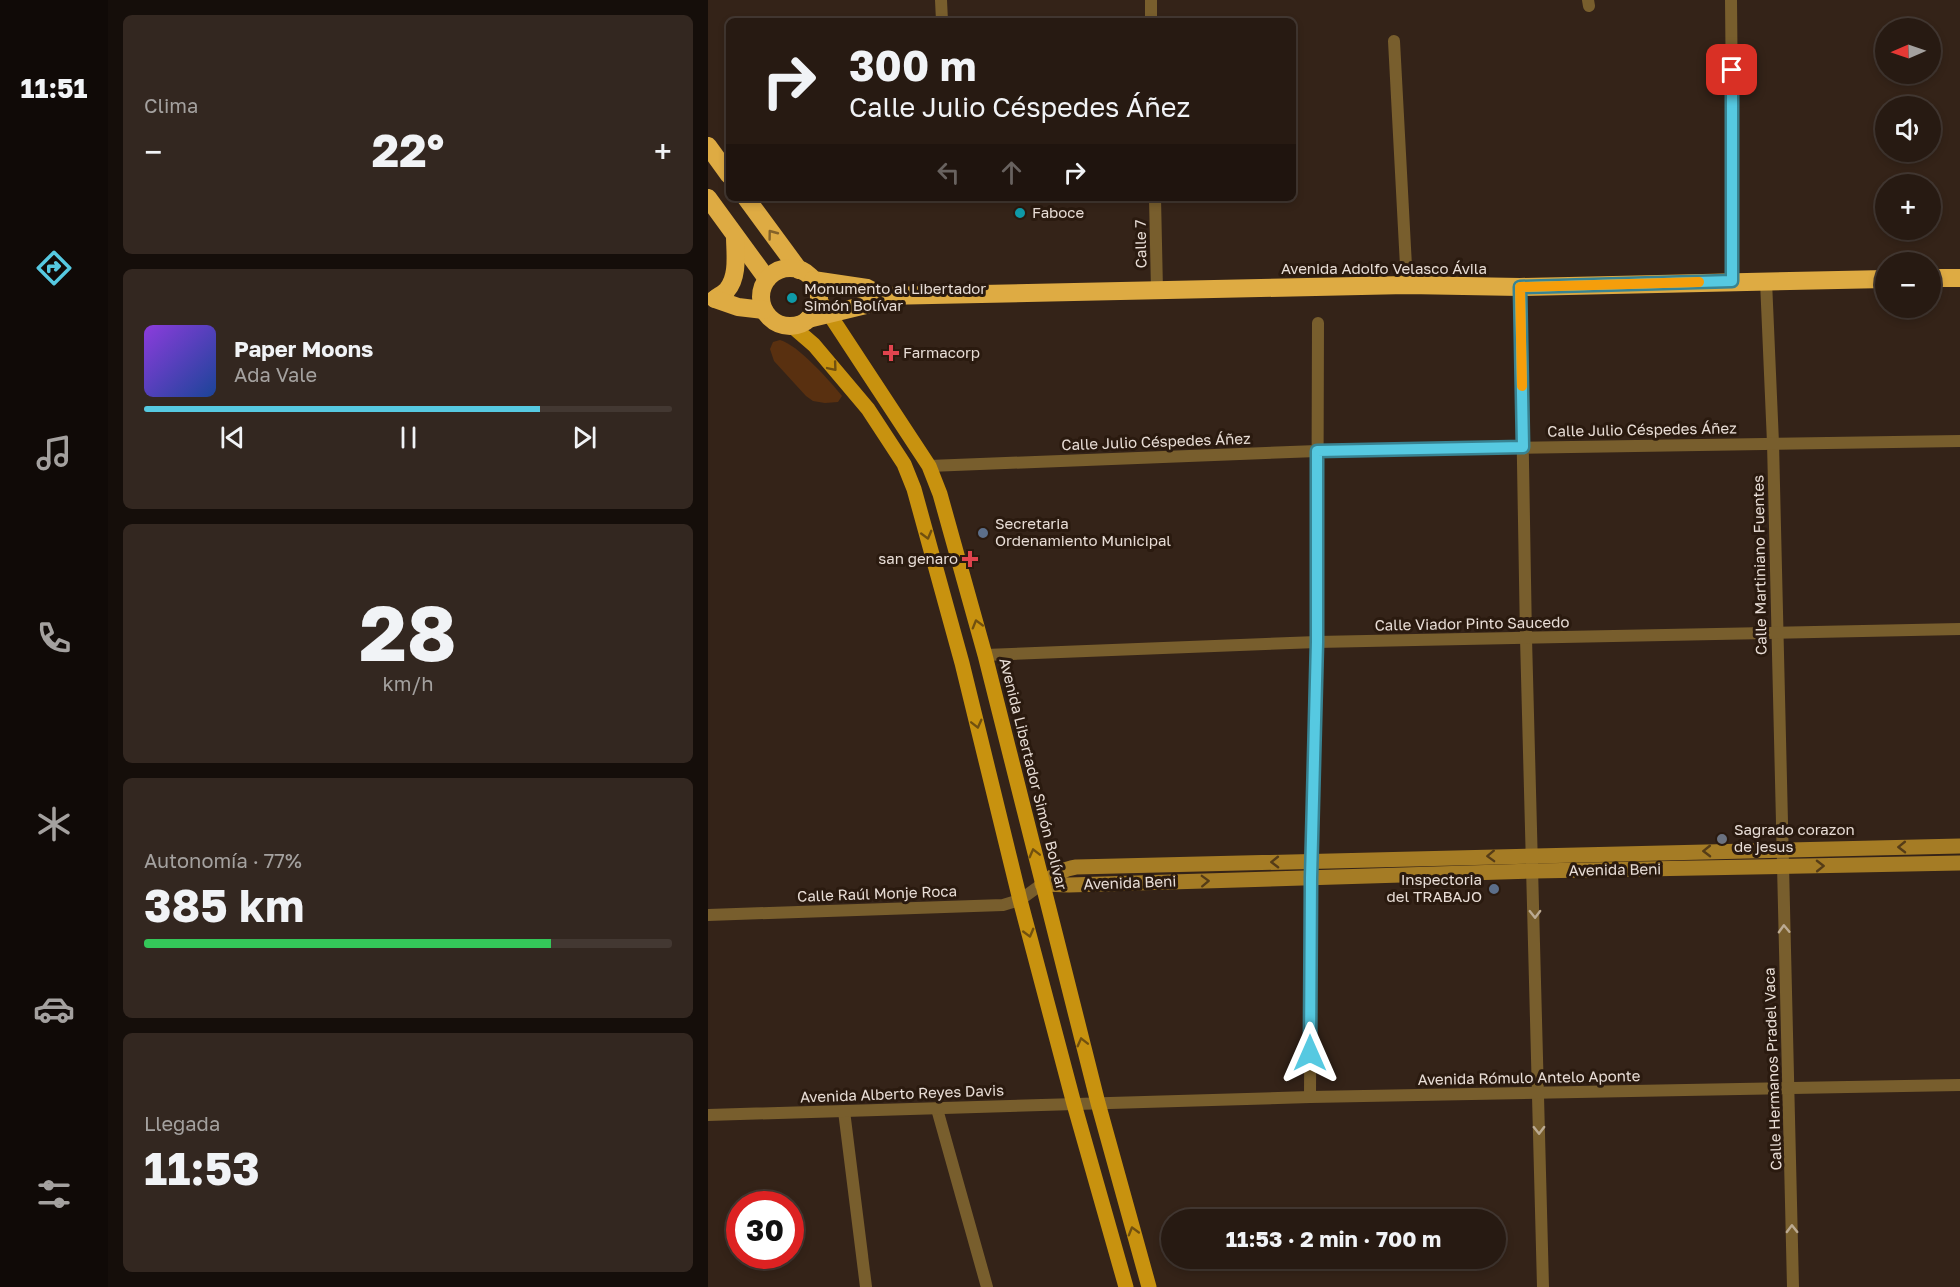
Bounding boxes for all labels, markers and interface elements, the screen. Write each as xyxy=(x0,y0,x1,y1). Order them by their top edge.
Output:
north arrow xyxy=(1875,18,1941,84)
map controls xyxy=(1875,18,1941,318)
text: 300 m xyxy=(849,40,976,90)
icon: right xyxy=(750,42,828,120)
pin xyxy=(1706,44,1757,95)
icon: arrive xyxy=(1715,53,1748,86)
text: 11:51 xyxy=(21,72,87,104)
text: Calle Julio Céspedes Áñez xyxy=(849,91,1190,123)
text: Clima xyxy=(144,93,198,117)
button: sound xyxy=(1875,96,1941,162)
text: 22° xyxy=(372,123,444,177)
text: − xyxy=(144,132,162,171)
text: + xyxy=(654,132,672,171)
icon: left xyxy=(932,156,965,189)
icon: ahead xyxy=(995,156,1028,189)
icon: right xyxy=(1058,156,1091,189)
button: + xyxy=(1875,174,1941,240)
place label: Faboce xyxy=(1032,203,1085,221)
marker: Faboce xyxy=(1013,206,1027,220)
street label: Calle 7 xyxy=(1131,220,1149,268)
one-way arrow xyxy=(769,229,780,240)
icon: directions xyxy=(33,247,75,289)
button: − xyxy=(1875,252,1941,318)
street label: Avenida Adolfo Velasco Ávila xyxy=(1281,259,1487,277)
place label: Monumento al Libertador Simón Bolívar xyxy=(804,279,986,314)
marker: Monumento al Libertador Simón Bolívar xyxy=(785,291,799,305)
text: Paper Moons xyxy=(234,335,373,362)
place label: Farmacorp xyxy=(903,343,980,361)
marker: Farmacorp xyxy=(884,346,898,360)
one-way arrow xyxy=(826,360,837,371)
text: Ada Vale xyxy=(234,362,317,386)
street label: Calle Julio Céspedes Áñez xyxy=(1547,418,1737,440)
icon: previous xyxy=(216,421,249,454)
icon: pause xyxy=(392,421,425,454)
icon: next xyxy=(568,421,601,454)
street label: Calle Julio Céspedes Áñez xyxy=(1061,429,1251,453)
icon: music xyxy=(33,432,75,474)
street label: Calle Martiniano Fuentes xyxy=(1748,475,1770,655)
place label: Secretaria Ordenamiento Municipal xyxy=(995,514,1171,549)
marker: Secretaria Ordenamiento Municipal xyxy=(976,526,990,540)
one-way arrow xyxy=(920,529,932,540)
place label: san genaro xyxy=(878,549,958,567)
marker: san genaro xyxy=(963,552,977,566)
text: 28 xyxy=(359,585,457,678)
street label: Calle Viador Pinto Saucedo xyxy=(1374,612,1570,634)
icon: phone xyxy=(33,617,75,659)
one-way arrow xyxy=(971,619,984,629)
street label: Avenida Libertador Simón Bolívar xyxy=(996,656,1072,892)
text: km/h xyxy=(383,671,433,695)
one-way arrow xyxy=(969,718,982,728)
icon: climate xyxy=(33,803,75,845)
place label: Sagrado corazon de jesus xyxy=(1734,820,1855,855)
marker: Sagrado corazon de jesus xyxy=(1715,832,1729,846)
one-way arrow xyxy=(1897,841,1906,853)
one-way arrow xyxy=(1702,845,1711,857)
text: Autonomía · 77% xyxy=(144,848,302,872)
one-way arrow xyxy=(1029,849,1042,859)
one-way arrow xyxy=(1486,850,1495,863)
one-way arrow xyxy=(1270,856,1279,869)
street label: Avenida Beni xyxy=(1569,859,1661,879)
one-way arrow xyxy=(1816,860,1825,872)
place label: Inspectoria del TRABAJO xyxy=(1387,870,1482,905)
street label: Avenida Beni xyxy=(1083,871,1177,893)
one-way arrow xyxy=(1201,874,1210,887)
text: 385 km xyxy=(144,878,304,932)
street label: Calle Raúl Monje Roca xyxy=(797,881,957,905)
marker: Inspectoria del TRABAJO xyxy=(1487,882,1501,896)
one-way arrow xyxy=(1528,909,1541,918)
one-way arrow xyxy=(1778,924,1790,933)
one-way arrow xyxy=(1021,928,1034,938)
street label: Calle Hermanos Pradel Vaca xyxy=(1759,967,1785,1171)
icon: car xyxy=(33,988,75,1030)
position arrow xyxy=(1278,1021,1342,1085)
one-way arrow xyxy=(1077,1038,1090,1048)
street label: Avenida Rómulo Antelo Aponte xyxy=(1417,1066,1641,1088)
street label: Avenida Alberto Reyes Davis xyxy=(800,1080,1004,1106)
text: Llegada xyxy=(144,1111,220,1135)
one-way arrow xyxy=(1533,1125,1546,1134)
text: 11:53 xyxy=(144,1141,260,1195)
icon: filters xyxy=(33,1173,75,1215)
speed limit sign: 30 xyxy=(726,1191,804,1269)
one-way arrow xyxy=(1786,1224,1798,1233)
text: 11:53 · 2 min · 700 m xyxy=(1226,1225,1441,1252)
one-way arrow xyxy=(1128,1226,1140,1237)

